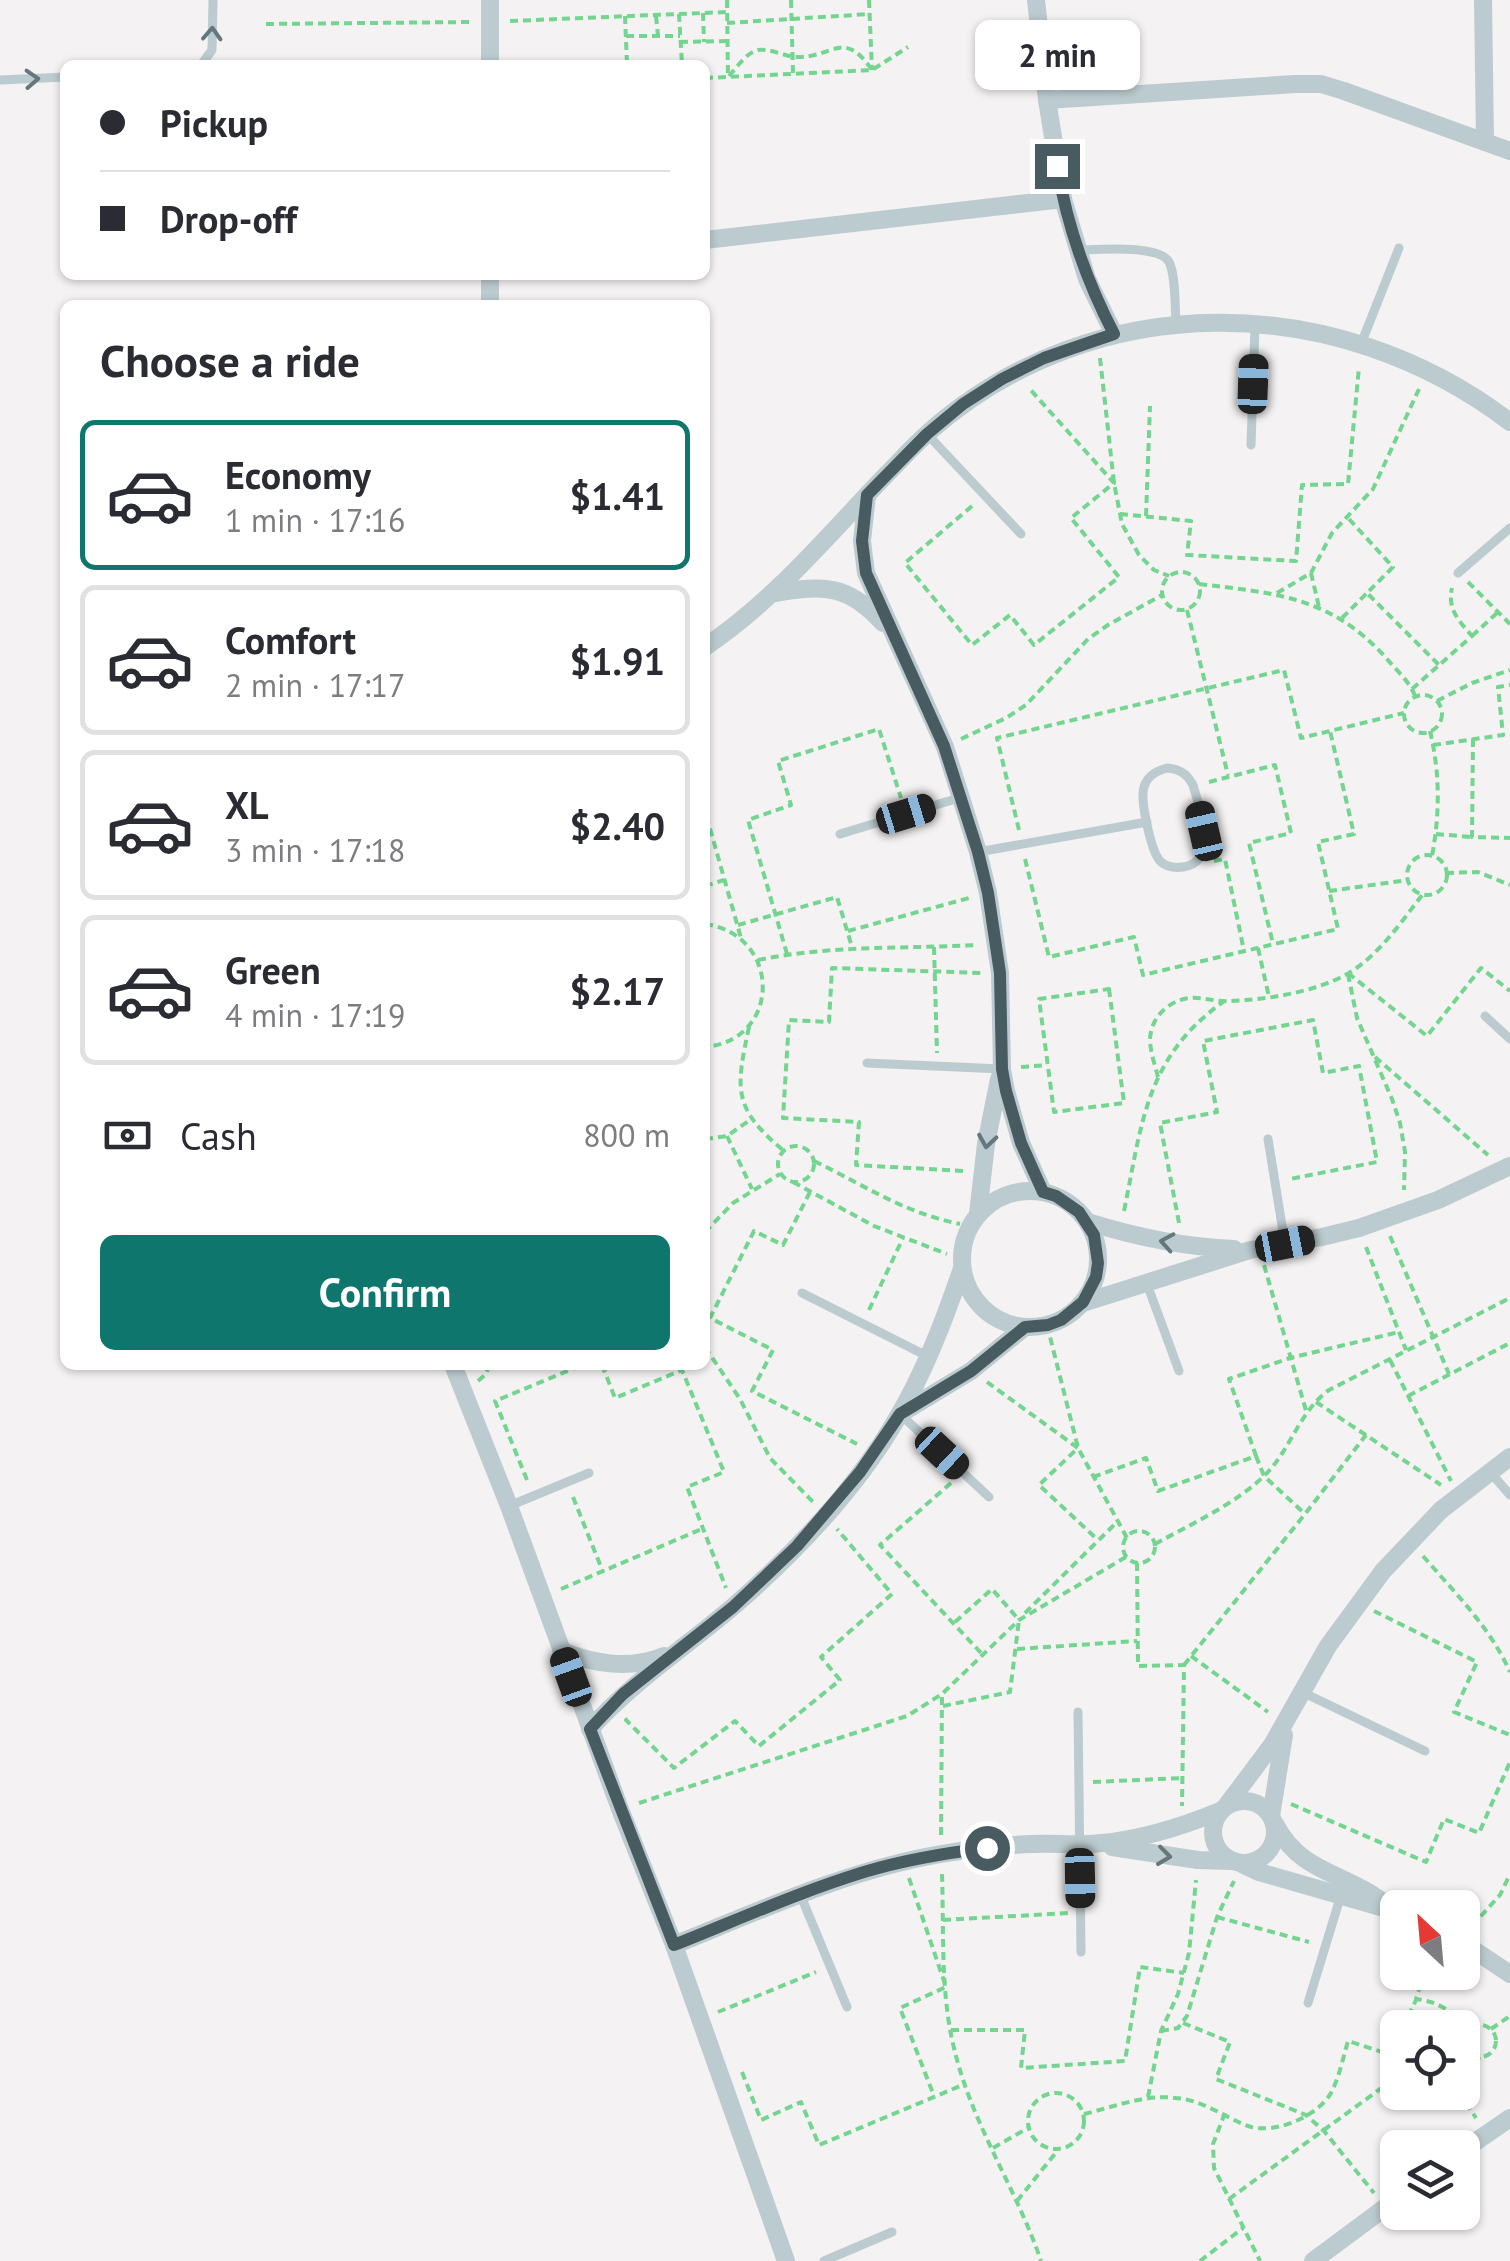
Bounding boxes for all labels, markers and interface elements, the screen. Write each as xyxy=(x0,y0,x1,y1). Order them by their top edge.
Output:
callout: 2 min xyxy=(974,21,1140,91)
one-way arrow xyxy=(201,26,222,42)
text: 2 min xyxy=(1018,34,1097,76)
one-way arrow xyxy=(25,69,41,90)
text: Pickup xyxy=(160,98,268,147)
route end xyxy=(1035,144,1080,189)
text: Drop-off xyxy=(160,194,297,243)
text: Choose a ride xyxy=(100,331,360,389)
car xyxy=(1237,353,1269,415)
icon: car xyxy=(105,450,195,540)
text: Economy xyxy=(225,450,371,499)
text: $1.41 xyxy=(569,471,665,520)
text: 1 min · 17:16 xyxy=(225,499,405,541)
icon: car xyxy=(105,615,195,705)
text: Comfort xyxy=(225,615,356,664)
text: $1.91 xyxy=(569,636,665,685)
text: 2 min · 17:17 xyxy=(225,664,405,706)
icon: car xyxy=(105,780,195,870)
text: XL xyxy=(225,780,269,829)
car xyxy=(873,791,939,837)
car xyxy=(1183,798,1225,864)
text: $2.40 xyxy=(569,801,665,850)
text: 3 min · 17:18 xyxy=(225,829,405,871)
icon: car xyxy=(105,945,195,1035)
text: Green xyxy=(225,945,321,994)
text: $2.17 xyxy=(569,966,665,1015)
text: 4 min · 17:19 xyxy=(225,994,405,1036)
icon: cash xyxy=(100,1108,155,1163)
text: Cash xyxy=(180,1111,257,1160)
text: 800 m xyxy=(583,1114,670,1156)
one-way arrow xyxy=(977,1133,998,1149)
car xyxy=(1253,1224,1317,1264)
one-way arrow xyxy=(1159,1232,1176,1253)
button: Confirm xyxy=(100,1235,670,1350)
car xyxy=(910,1422,974,1484)
car xyxy=(547,1644,595,1710)
route start xyxy=(965,1826,1010,1871)
one-way arrow xyxy=(1156,1845,1172,1866)
car xyxy=(1064,1848,1096,1908)
north arrow xyxy=(1380,1890,1480,1990)
map controls xyxy=(1380,1890,1480,2230)
button: locate xyxy=(1380,2010,1480,2110)
button: layers xyxy=(1380,2130,1480,2230)

